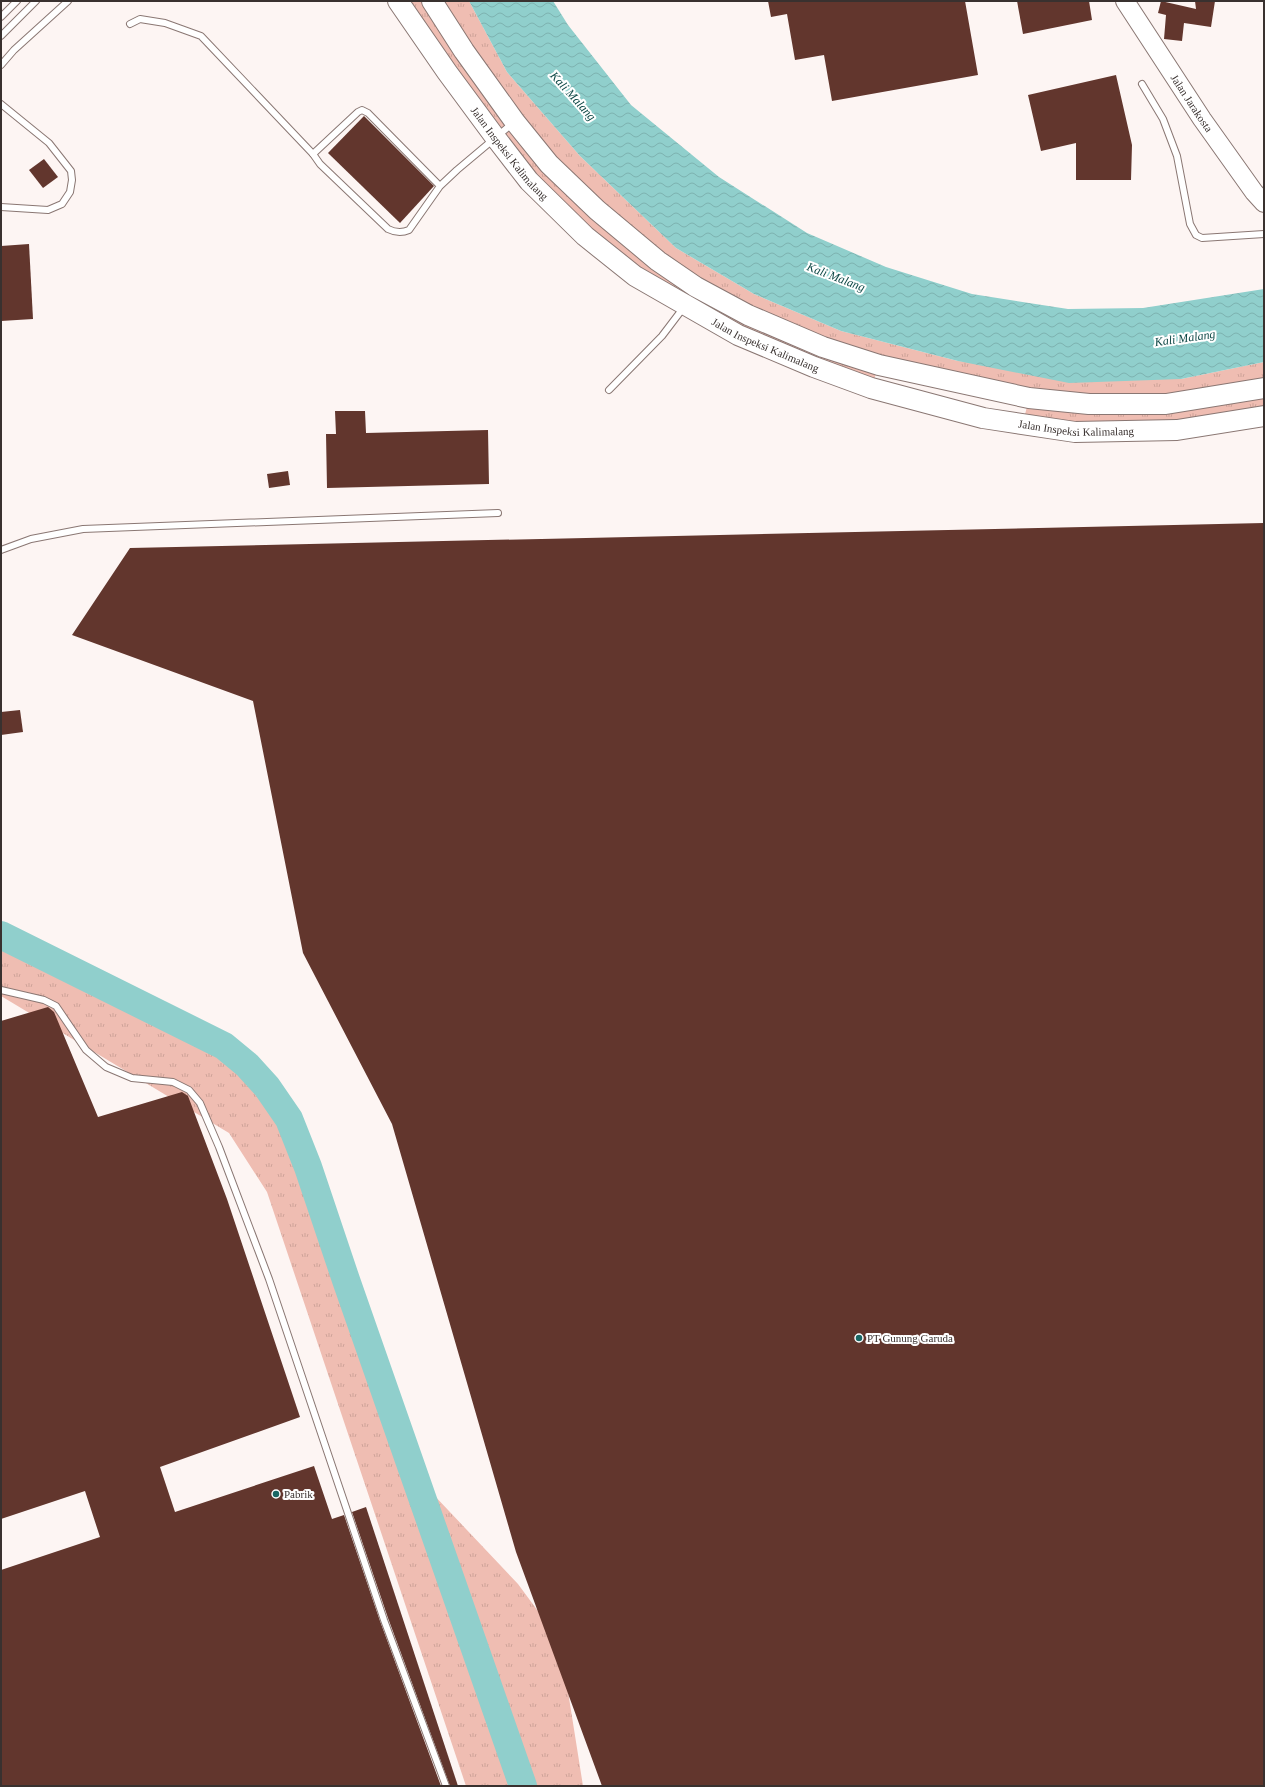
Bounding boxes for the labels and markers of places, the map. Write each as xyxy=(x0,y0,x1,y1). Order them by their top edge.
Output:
place label: PT Gunung Garuda xyxy=(867,1332,953,1344)
marker: PT Gunung Garuda xyxy=(854,1333,864,1343)
place label: Pabrik xyxy=(284,1488,313,1500)
marker: Pabrik xyxy=(271,1489,281,1499)

